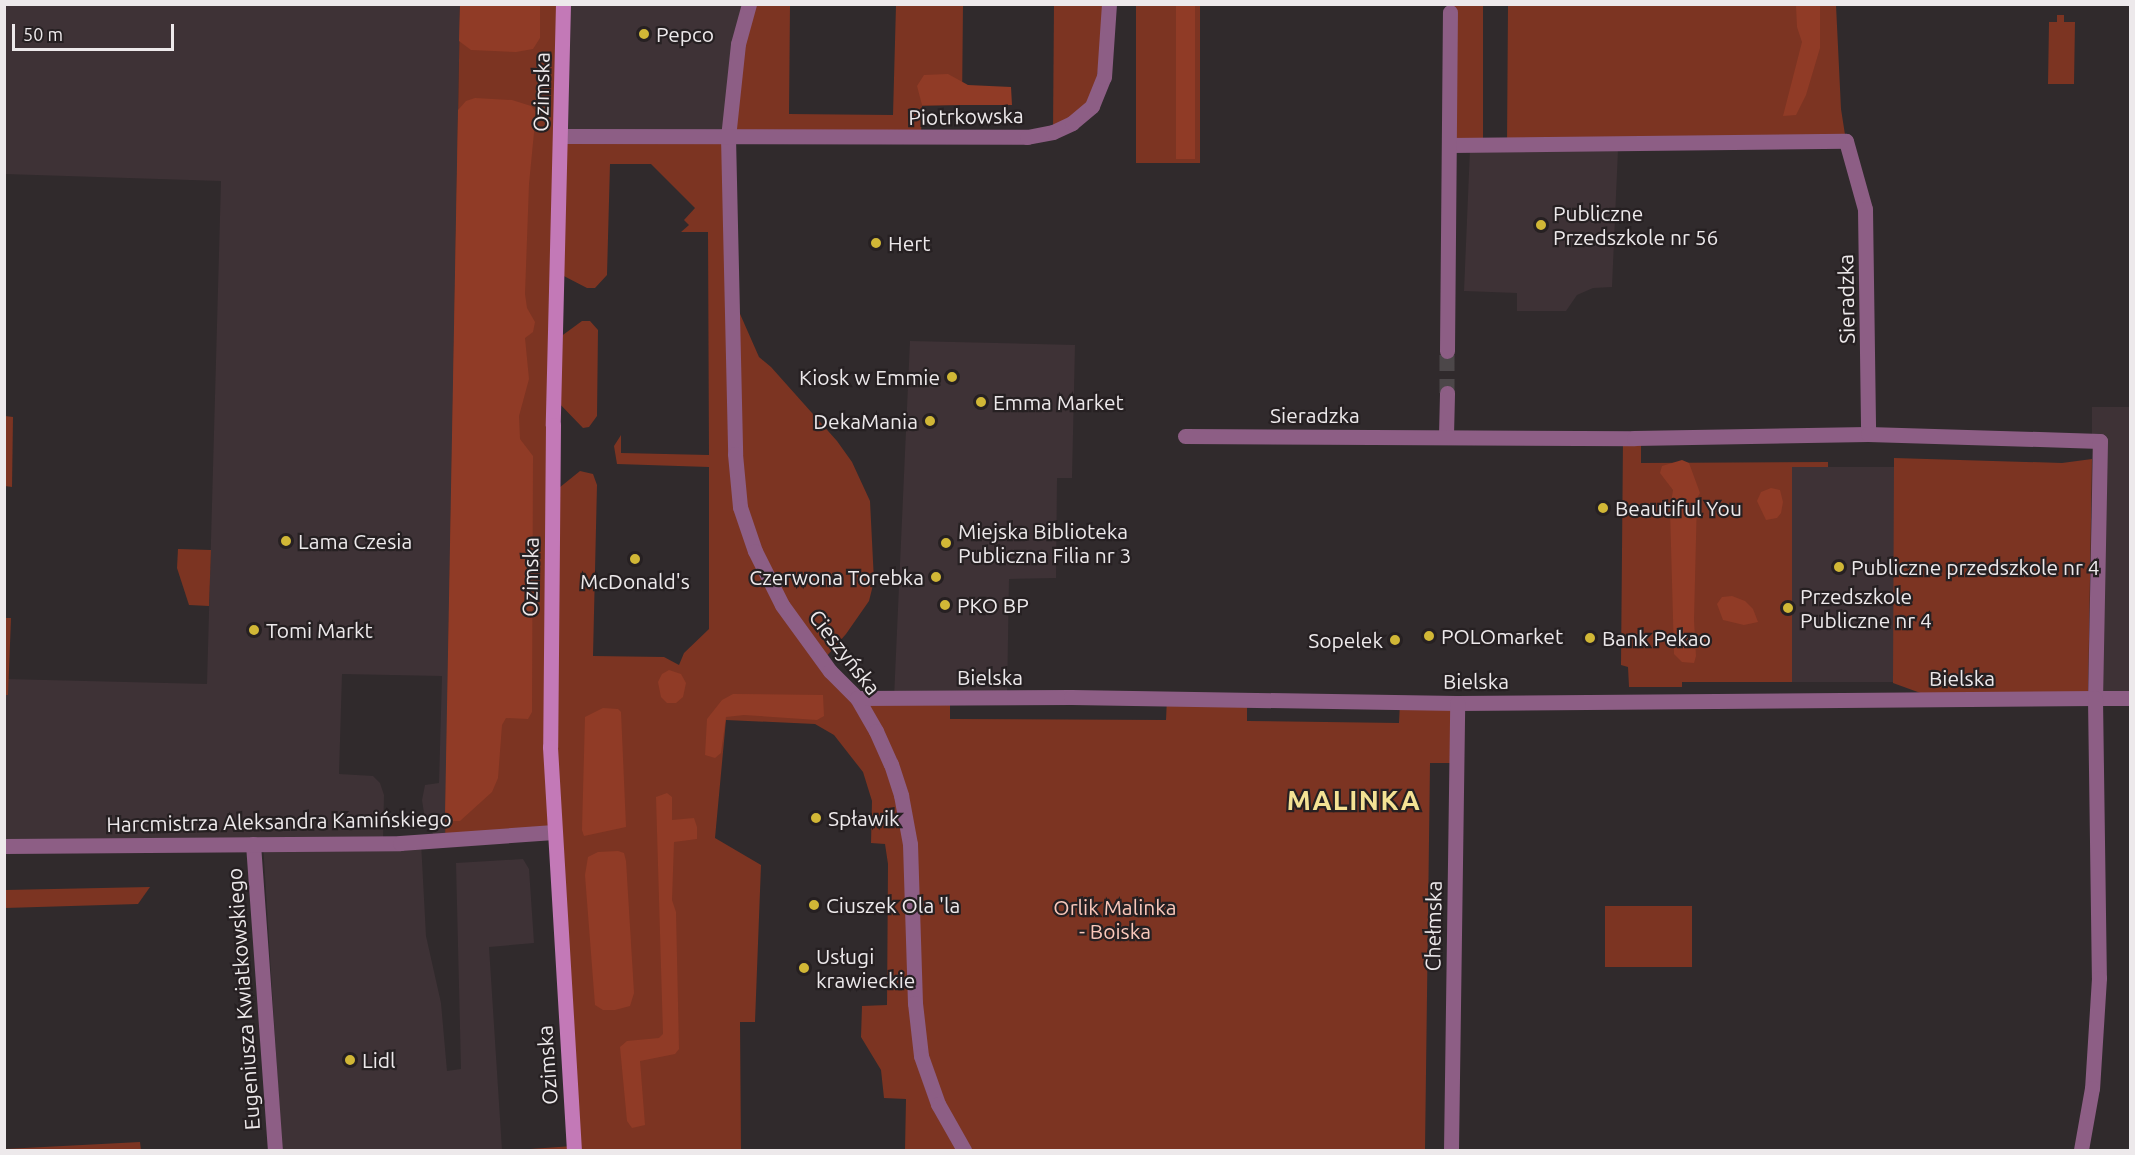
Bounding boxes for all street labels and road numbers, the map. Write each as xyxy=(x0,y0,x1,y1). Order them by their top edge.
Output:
street label: Ozimska xyxy=(528,52,554,132)
street label: Piotrkowska xyxy=(908,102,1024,130)
street label: Sieradzka xyxy=(1833,254,1859,344)
street label: Sieradzka xyxy=(1270,402,1360,428)
street label: Ozimska xyxy=(517,537,543,617)
street label: Cieszyńska xyxy=(804,604,886,700)
street label: Bielska xyxy=(957,664,1023,690)
street label: Bielska xyxy=(1929,665,1995,691)
street label: Bielska xyxy=(1443,668,1509,694)
street label: Harcmistrza Aleksandra Kamińskiego xyxy=(106,805,452,837)
street label: Eugeniusza Kwiatkowskiego xyxy=(221,867,265,1131)
street label: Chełmska xyxy=(1420,880,1446,972)
street label: Ozimska xyxy=(532,1024,562,1106)

